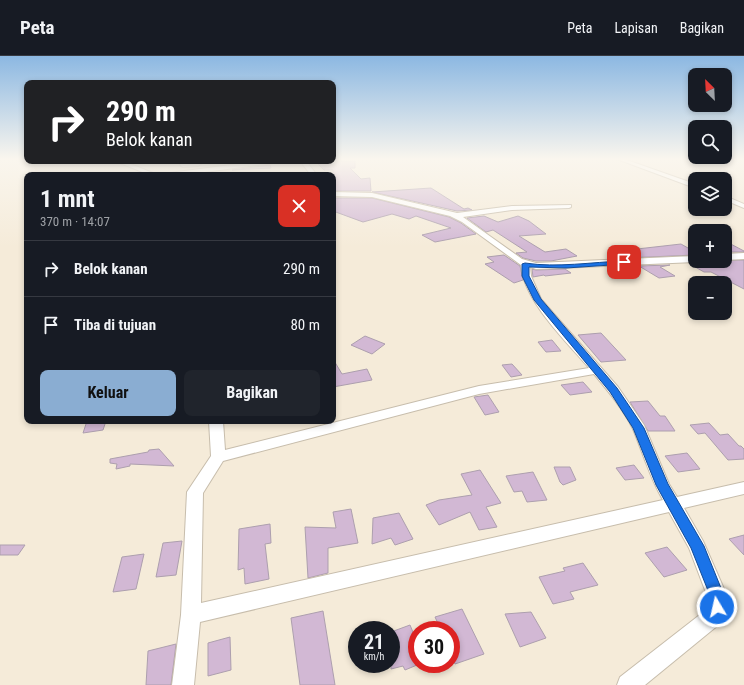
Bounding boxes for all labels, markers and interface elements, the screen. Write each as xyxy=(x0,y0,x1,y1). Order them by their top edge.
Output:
text: Peta xyxy=(20,16,55,39)
text: Peta xyxy=(567,20,592,36)
text: Lapisan xyxy=(614,20,658,36)
text: Bagikan xyxy=(680,20,724,36)
north arrow xyxy=(688,68,732,112)
map controls xyxy=(688,68,732,320)
text: 290 m xyxy=(106,95,176,128)
icon: right xyxy=(40,96,92,148)
button: search xyxy=(688,120,732,164)
text: Belok kanan xyxy=(106,129,192,150)
button: layers xyxy=(688,172,732,216)
text: 1 mnt xyxy=(40,185,95,213)
button: close xyxy=(278,185,320,227)
text: 370 m · 14:07 xyxy=(40,214,110,229)
button: + xyxy=(688,224,732,268)
pin xyxy=(607,245,641,279)
icon: arrive xyxy=(613,251,635,273)
icon: right xyxy=(40,258,62,280)
text: Belok kanan xyxy=(74,260,148,278)
text: 290 m xyxy=(283,260,320,278)
button: − xyxy=(688,276,732,320)
icon: arrive xyxy=(40,314,62,336)
text: Tiba di tujuan xyxy=(74,316,156,334)
text: 80 m xyxy=(290,316,320,334)
button: Keluar xyxy=(40,370,176,416)
button: Bagikan xyxy=(184,370,320,416)
position arrow xyxy=(696,586,738,628)
speed limit sign: 30 xyxy=(408,621,460,673)
text: 21 xyxy=(364,630,384,654)
text: km/h xyxy=(364,651,384,662)

